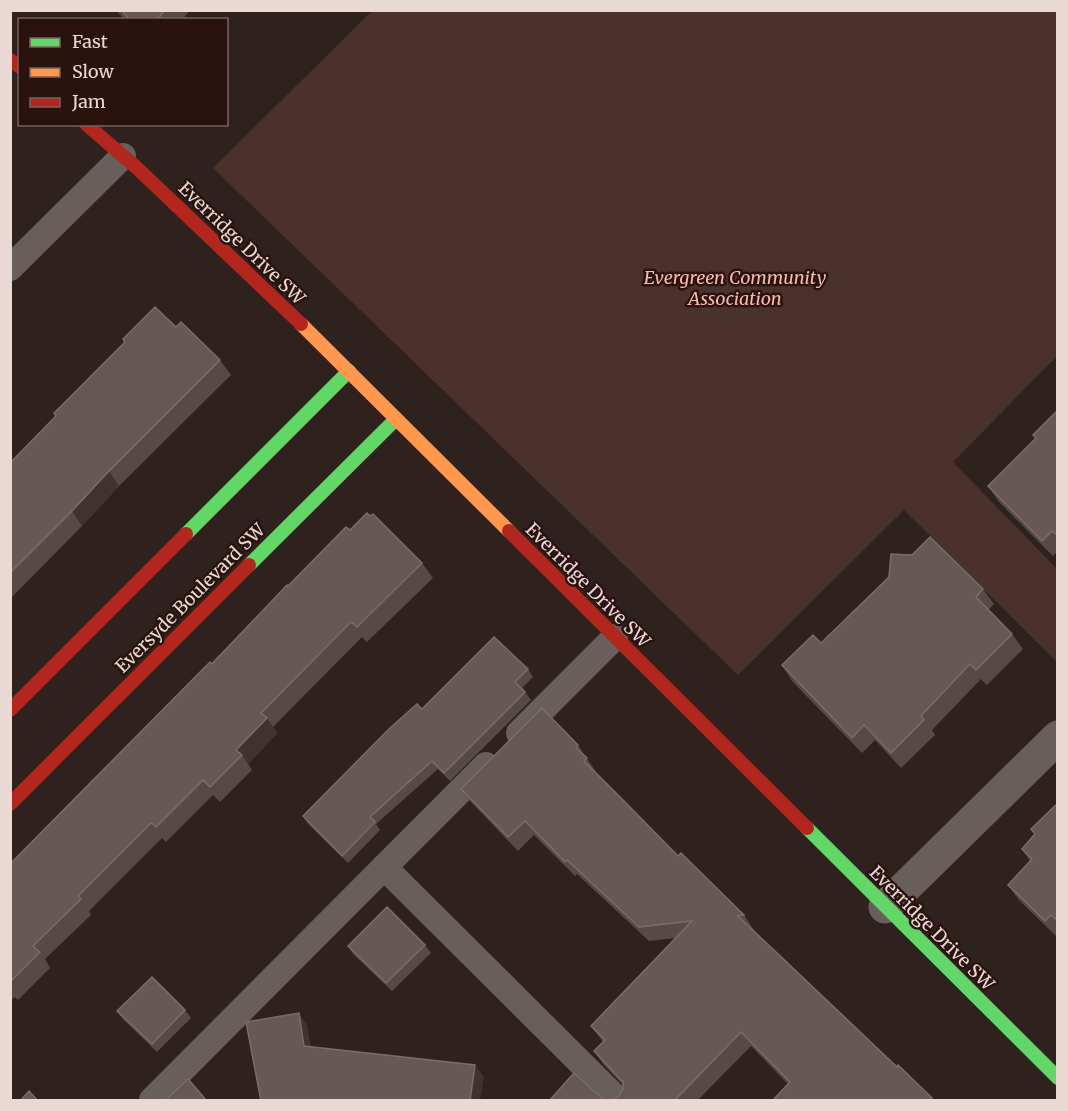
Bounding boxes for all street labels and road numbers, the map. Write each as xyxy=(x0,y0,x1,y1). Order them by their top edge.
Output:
street label: Everridge Drive SW xyxy=(174,177,311,310)
street label: Eversyde Boulevard SW xyxy=(110,518,270,678)
street label: Everridge Drive SW xyxy=(521,518,656,653)
street label: Everridge Drive SW xyxy=(865,861,1000,996)

